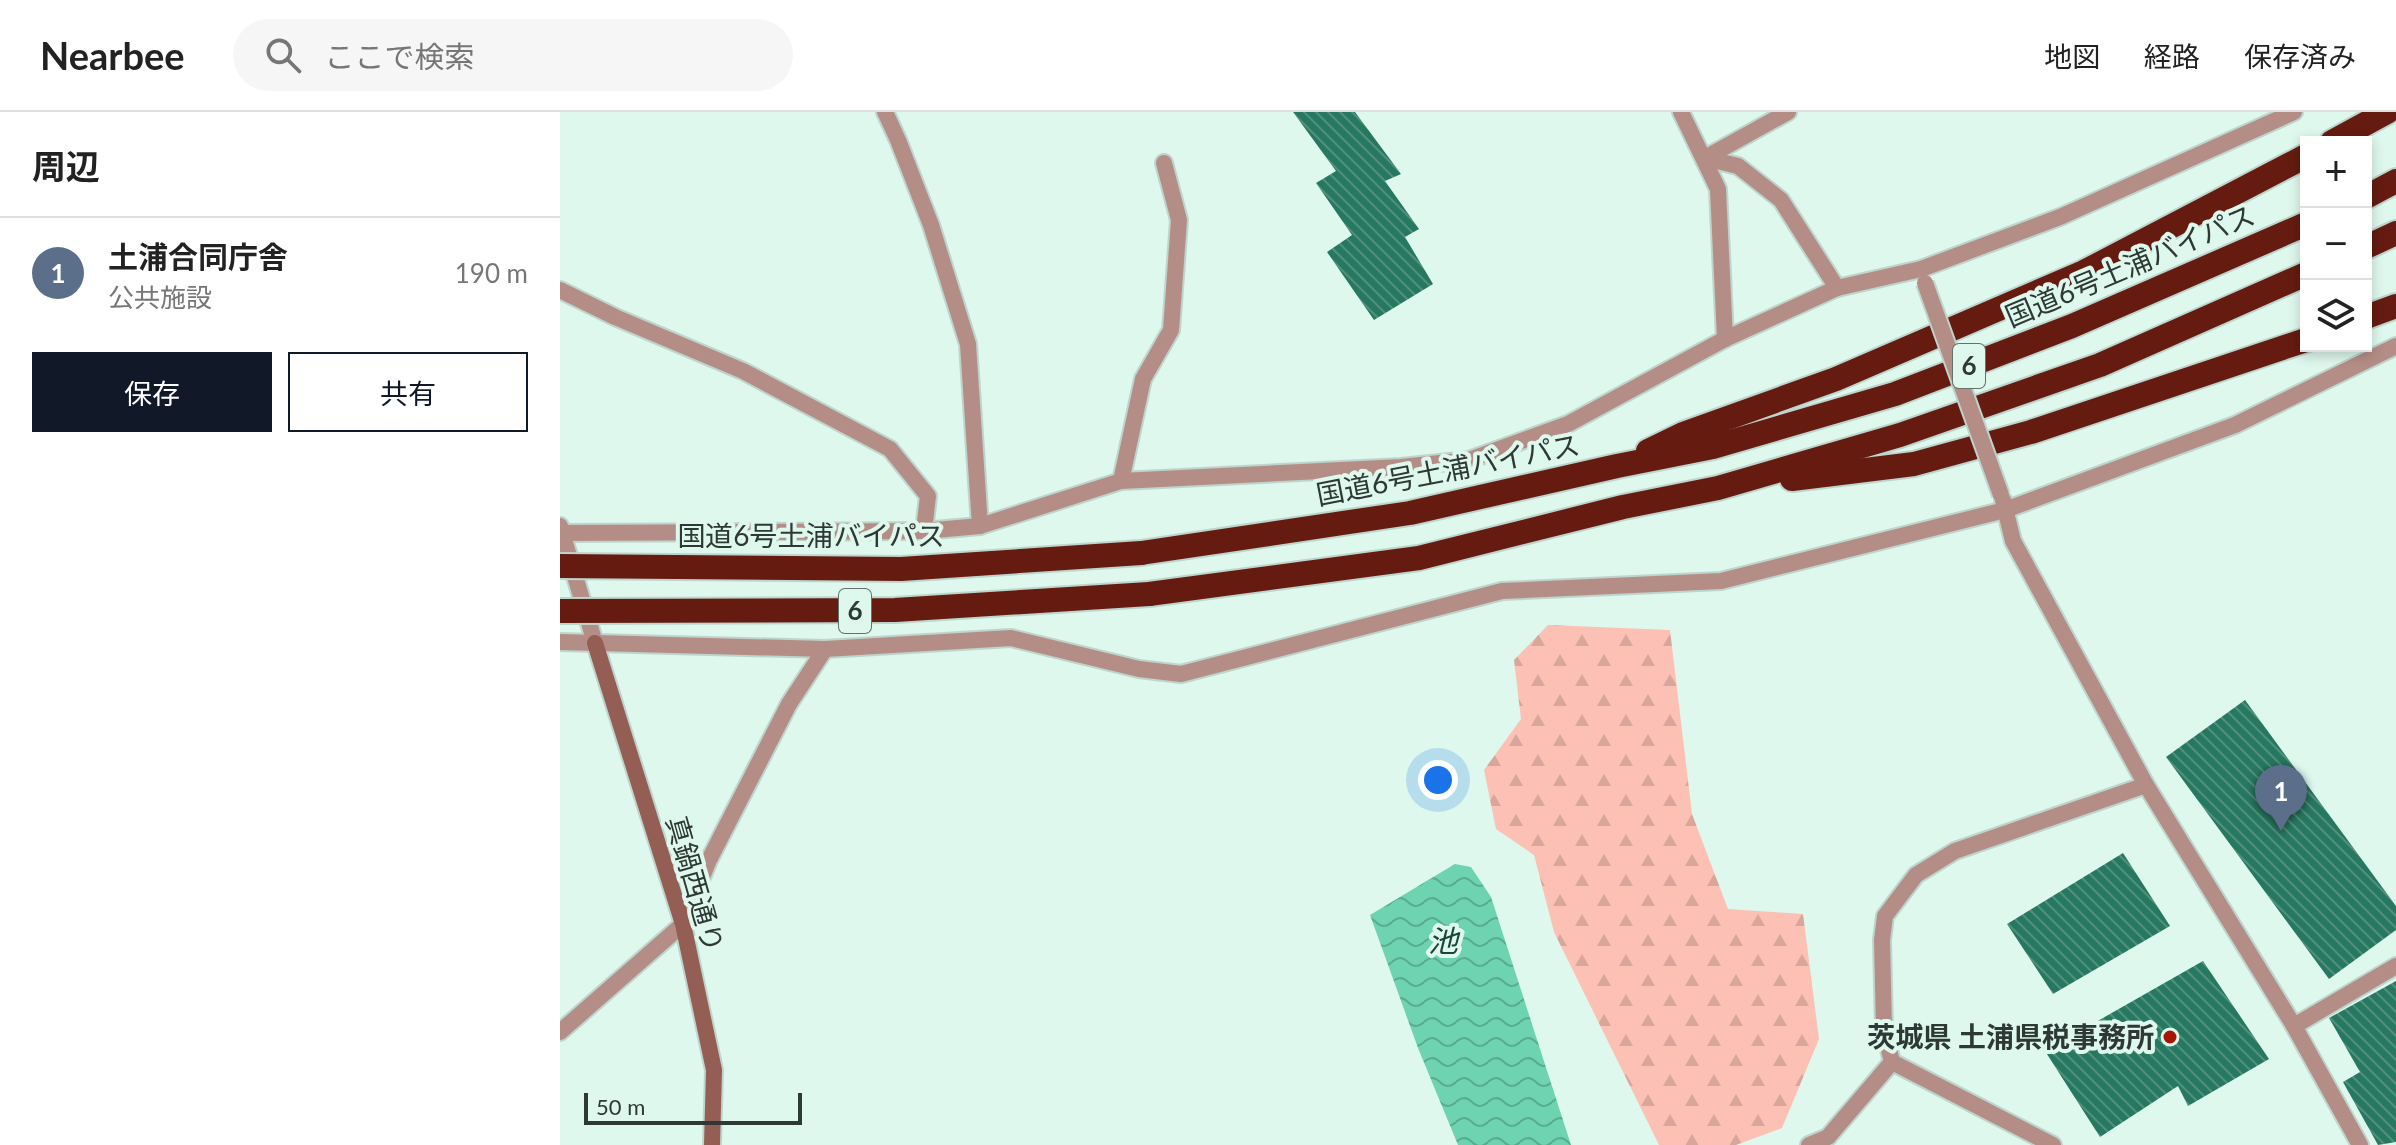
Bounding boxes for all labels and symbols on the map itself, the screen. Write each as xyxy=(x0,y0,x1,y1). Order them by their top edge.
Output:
street label: 国道6号土浦バイパス xyxy=(2000,197,2259,333)
road number: 6 xyxy=(1953,344,1985,388)
street label: 国道6号土浦バイパス xyxy=(1313,427,1582,511)
street label: 国道6号土浦バイパス xyxy=(677,518,945,552)
road number: 6 xyxy=(839,589,871,633)
your location xyxy=(1418,760,1458,800)
pin: 1 xyxy=(2255,765,2307,831)
street label: 真鍋西通り xyxy=(660,812,732,956)
water label: 池 xyxy=(1428,922,1461,958)
place label: 茨城県 土浦県税事務所 xyxy=(1867,1019,2154,1053)
marker: 茨城県 土浦県税事務所 xyxy=(2161,1028,2179,1046)
scale bar xyxy=(584,1089,802,1125)

